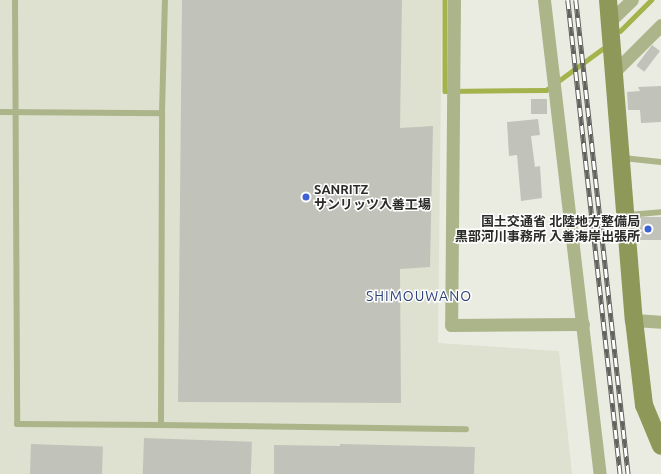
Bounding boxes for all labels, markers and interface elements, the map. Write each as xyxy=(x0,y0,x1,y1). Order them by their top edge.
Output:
place label: SANRITZ サンリッツ入善工場 xyxy=(314,182,431,213)
marker: SANRITZ サンリッツ入善工場 xyxy=(301,192,311,202)
place label: 国土交通省 北陸地方整備局 黒部河川事務所 入善海岸出張所 xyxy=(455,214,640,245)
marker: 国土交通省 北陸地方整備局 黒部河川事務所 入善海岸出張所 xyxy=(643,224,653,234)
district label: SHIMOUWANO xyxy=(366,288,472,304)

